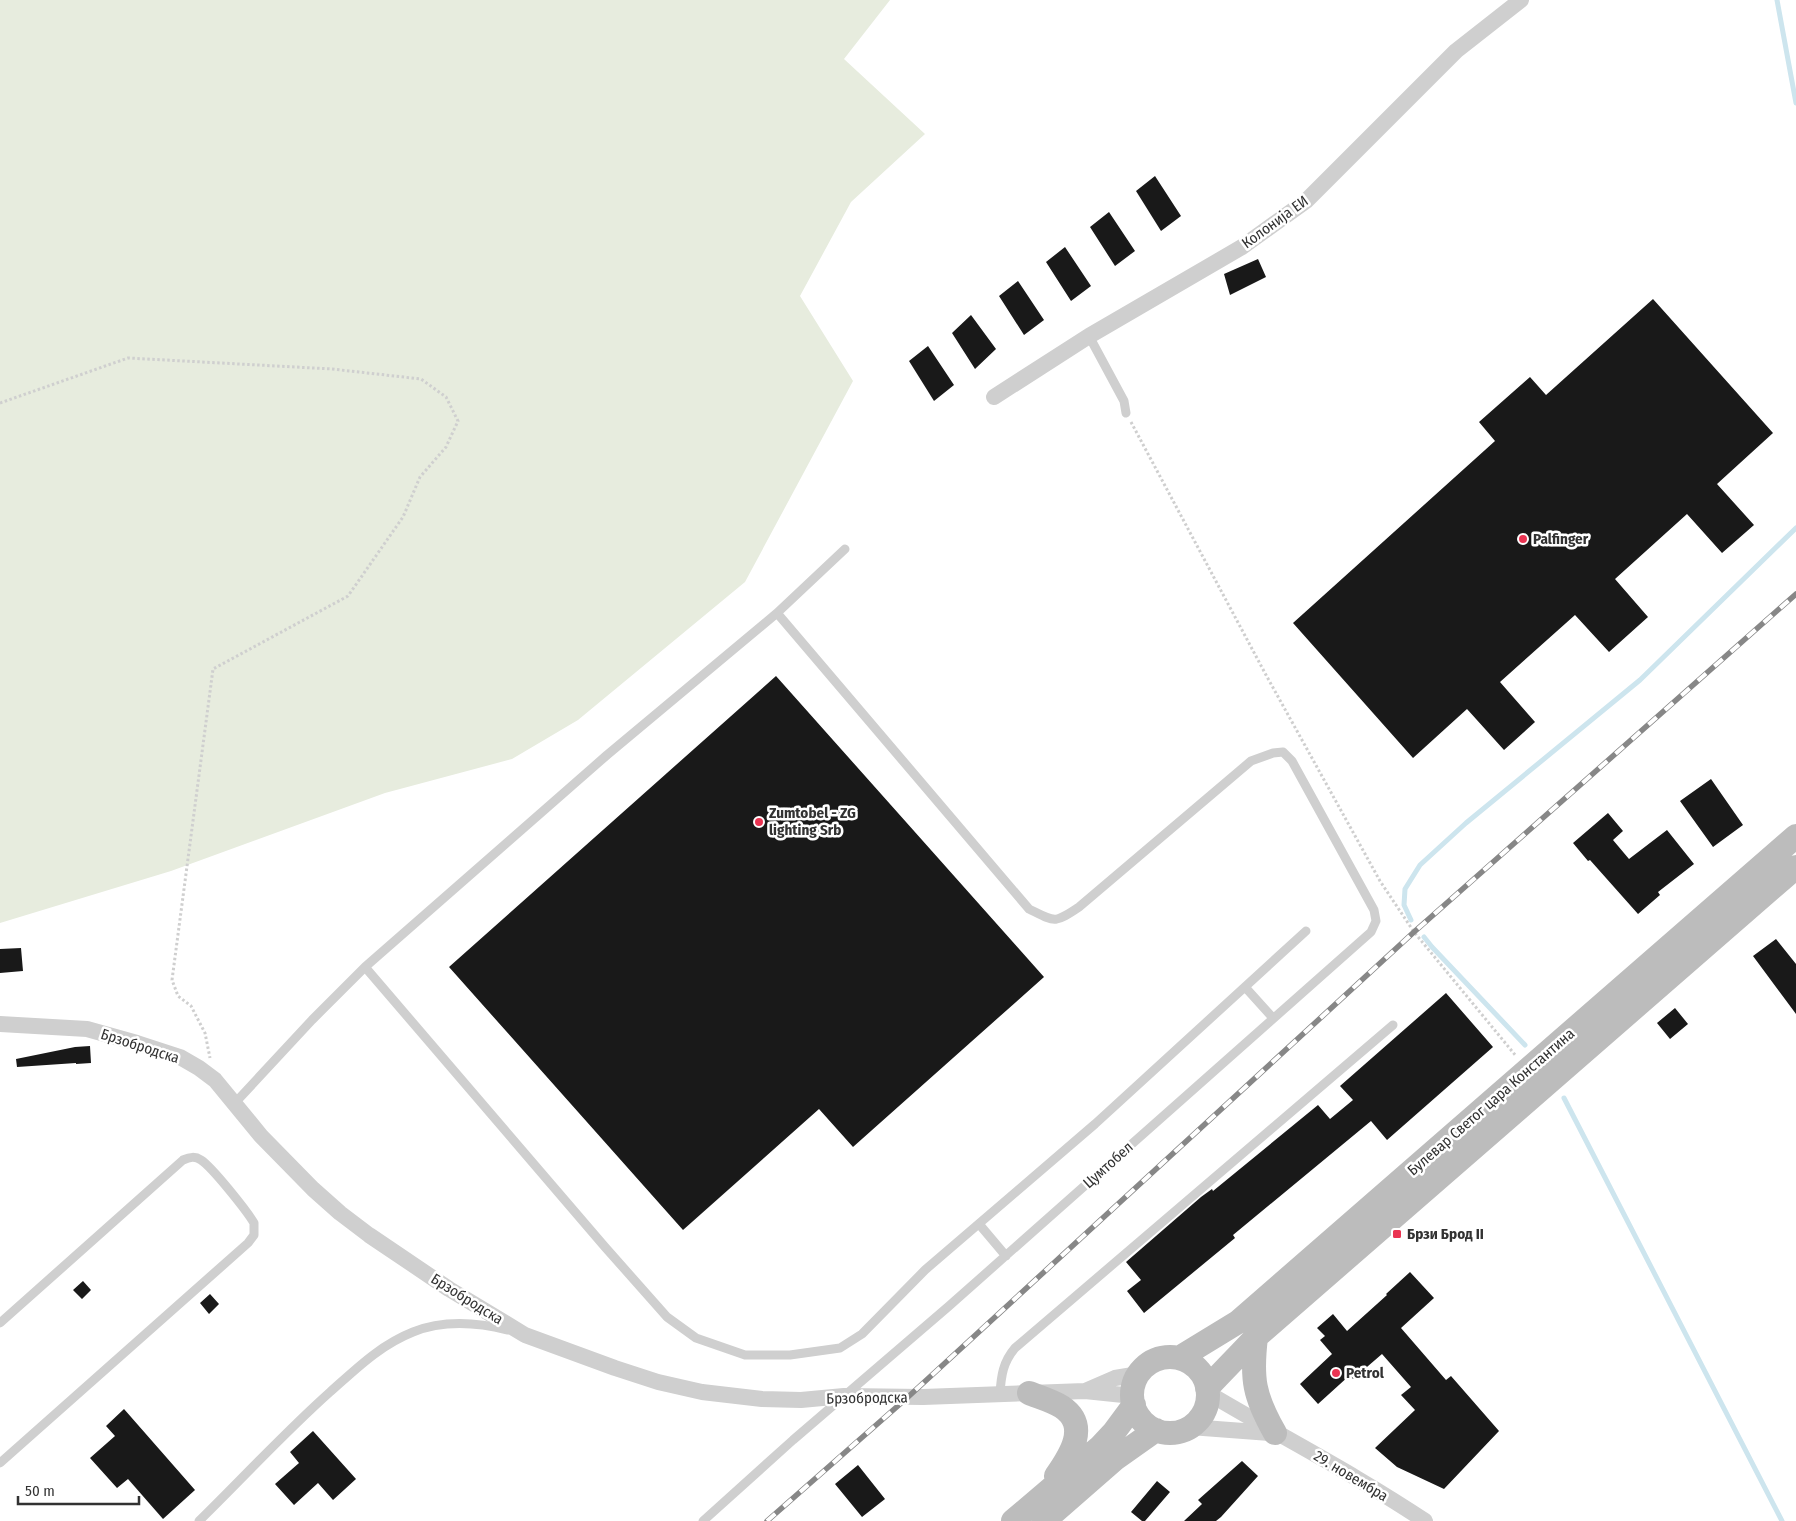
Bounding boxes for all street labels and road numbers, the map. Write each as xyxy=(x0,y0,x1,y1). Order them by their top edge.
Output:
street label: Колонија ЕИ xyxy=(1238,192,1312,252)
street label: Брзобродска xyxy=(98,1025,182,1067)
street label: Булевар Светог цара Константина xyxy=(1404,1025,1578,1179)
street label: Цумтобел xyxy=(1079,1138,1137,1192)
street label: Брзобродска xyxy=(428,1270,506,1328)
street label: Брзобродска xyxy=(826,1388,908,1408)
street label: 29. новембра xyxy=(1311,1447,1391,1505)

